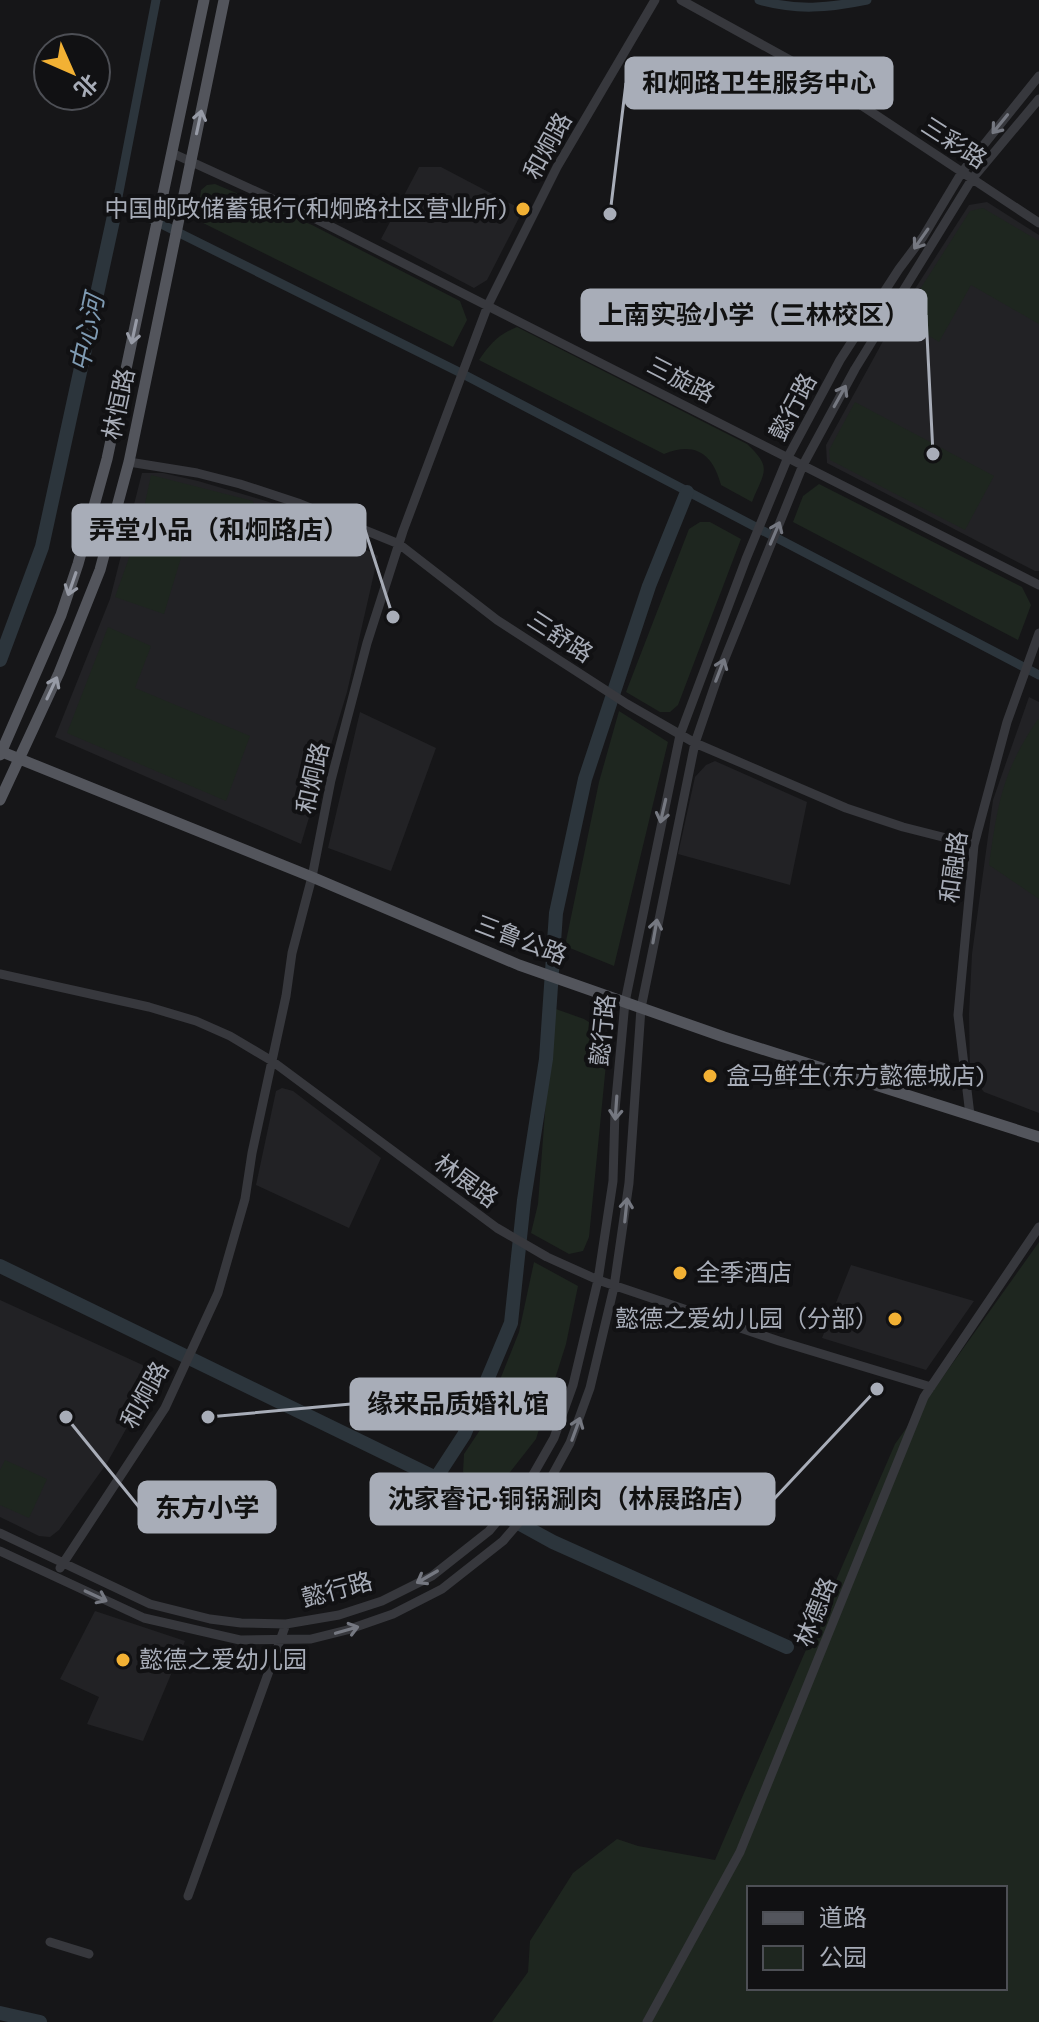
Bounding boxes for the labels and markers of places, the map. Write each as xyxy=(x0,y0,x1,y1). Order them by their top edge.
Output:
callout: 和炯路卫生服务中心 xyxy=(626,58,892,108)
place label: 中国邮政储蓄银行(和炯路社区营业所) xyxy=(105,193,507,222)
marker: 中国邮政储蓄银行(和炯路社区营业所) xyxy=(514,200,532,218)
callout: 上南实验小学（三林校区） xyxy=(582,290,926,340)
callout: 弄堂小品（和炯路店） xyxy=(73,505,365,555)
place label: 盒马鲜生(东方懿德城店) xyxy=(726,1060,984,1089)
marker: 盒马鲜生(东方懿德城店) xyxy=(701,1067,719,1085)
place label: 全季酒店 xyxy=(696,1257,792,1286)
marker: 全季酒店 xyxy=(671,1264,689,1282)
place label: 懿德之爱幼儿园（分部） xyxy=(615,1303,879,1332)
marker: 懿德之爱幼儿园（分部） xyxy=(886,1310,904,1328)
callout: 缘来品质婚礼馆 xyxy=(351,1379,565,1429)
callout: 沈家睿记·铜锅涮肉（林展路店） xyxy=(371,1474,774,1524)
callout: 东方小学 xyxy=(139,1482,275,1532)
place label: 懿德之爱幼儿园 xyxy=(139,1644,307,1673)
marker: 懿德之爱幼儿园 xyxy=(114,1651,132,1669)

